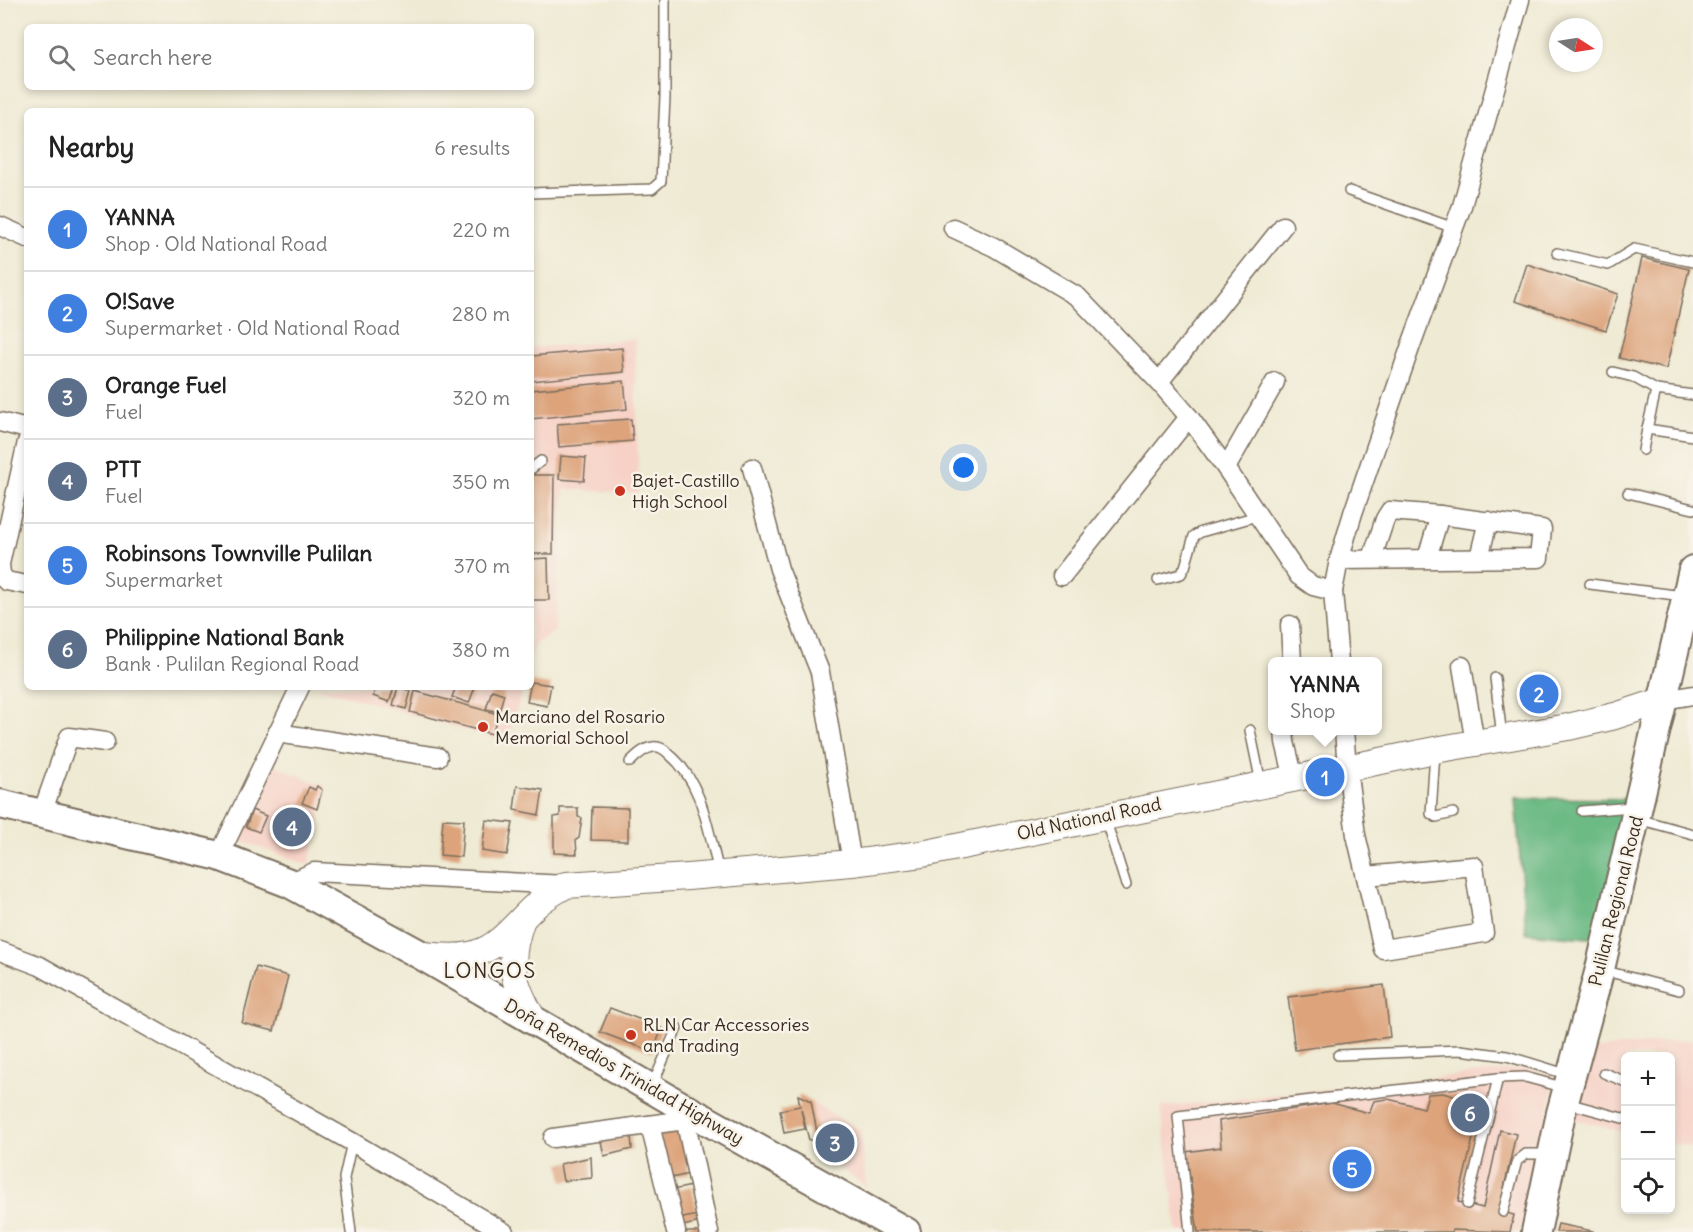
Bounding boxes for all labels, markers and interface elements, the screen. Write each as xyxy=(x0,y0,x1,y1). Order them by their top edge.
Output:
north arrow xyxy=(1549,18,1603,72)
search box xyxy=(24,24,534,90)
icon: search xyxy=(45,41,78,74)
text: Search here xyxy=(93,43,212,71)
text: Nearby xyxy=(48,131,134,164)
text: 6 results xyxy=(434,135,510,160)
text: YANNA xyxy=(105,203,175,231)
text: 1 xyxy=(64,217,71,242)
text: 220 m xyxy=(453,217,510,242)
text: Shop · Old National Road xyxy=(105,231,327,256)
text: O!Save xyxy=(105,287,175,315)
text: 2 xyxy=(62,301,73,326)
text: 280 m xyxy=(452,301,510,326)
text: Supermarket · Old National Road xyxy=(105,315,400,340)
text: Orange Fuel xyxy=(105,371,227,399)
text: 3 xyxy=(62,385,73,410)
text: 320 m xyxy=(452,385,510,410)
text: Fuel xyxy=(105,399,142,424)
your location xyxy=(949,453,978,482)
text: PTT xyxy=(105,455,141,483)
text: 4 xyxy=(62,469,73,494)
text: 350 m xyxy=(452,469,510,494)
place label: Bajet-Castillo High School xyxy=(632,469,740,513)
text: Fuel xyxy=(105,483,142,508)
marker: Bajet-Castillo High School xyxy=(613,484,627,498)
text: Robinsons Townville Pulilan xyxy=(105,539,372,567)
text: 5 xyxy=(62,553,73,578)
text: 370 m xyxy=(453,553,510,578)
text: Supermarket xyxy=(105,567,223,592)
text: Philippine National Bank xyxy=(105,623,344,651)
text: 6 xyxy=(62,637,73,662)
text: 380 m xyxy=(452,637,510,662)
text: Bank · Pulilan Regional Road xyxy=(105,651,359,676)
popup xyxy=(1268,657,1382,735)
text: YANNA xyxy=(1290,670,1360,698)
pin: 2 xyxy=(1520,672,1558,716)
text: Shop xyxy=(1290,698,1335,723)
place label: Marciano del Rosario Memorial School xyxy=(495,705,665,749)
marker: Marciano del Rosario Memorial School xyxy=(476,720,490,734)
pin: 1 xyxy=(1306,754,1344,800)
street label: Old National Road xyxy=(1015,792,1164,845)
pin: 4 xyxy=(272,804,312,850)
street label: Pulilan Regional Road xyxy=(1583,813,1648,988)
district label: LONGOS xyxy=(443,957,537,984)
street label: Doña Remedios Trinidad Highway xyxy=(500,993,748,1150)
place label: RLN Car Accessories and Trading xyxy=(643,1013,809,1057)
marker: RLN Car Accessories and Trading xyxy=(624,1028,638,1042)
map controls xyxy=(1621,1052,1675,1214)
button: + xyxy=(1621,1052,1675,1106)
pin: 6 xyxy=(1450,1090,1490,1136)
button: − xyxy=(1621,1106,1675,1160)
pin: 3 xyxy=(816,1120,854,1166)
pin: 5 xyxy=(1332,1146,1372,1192)
button: locate xyxy=(1621,1160,1675,1214)

